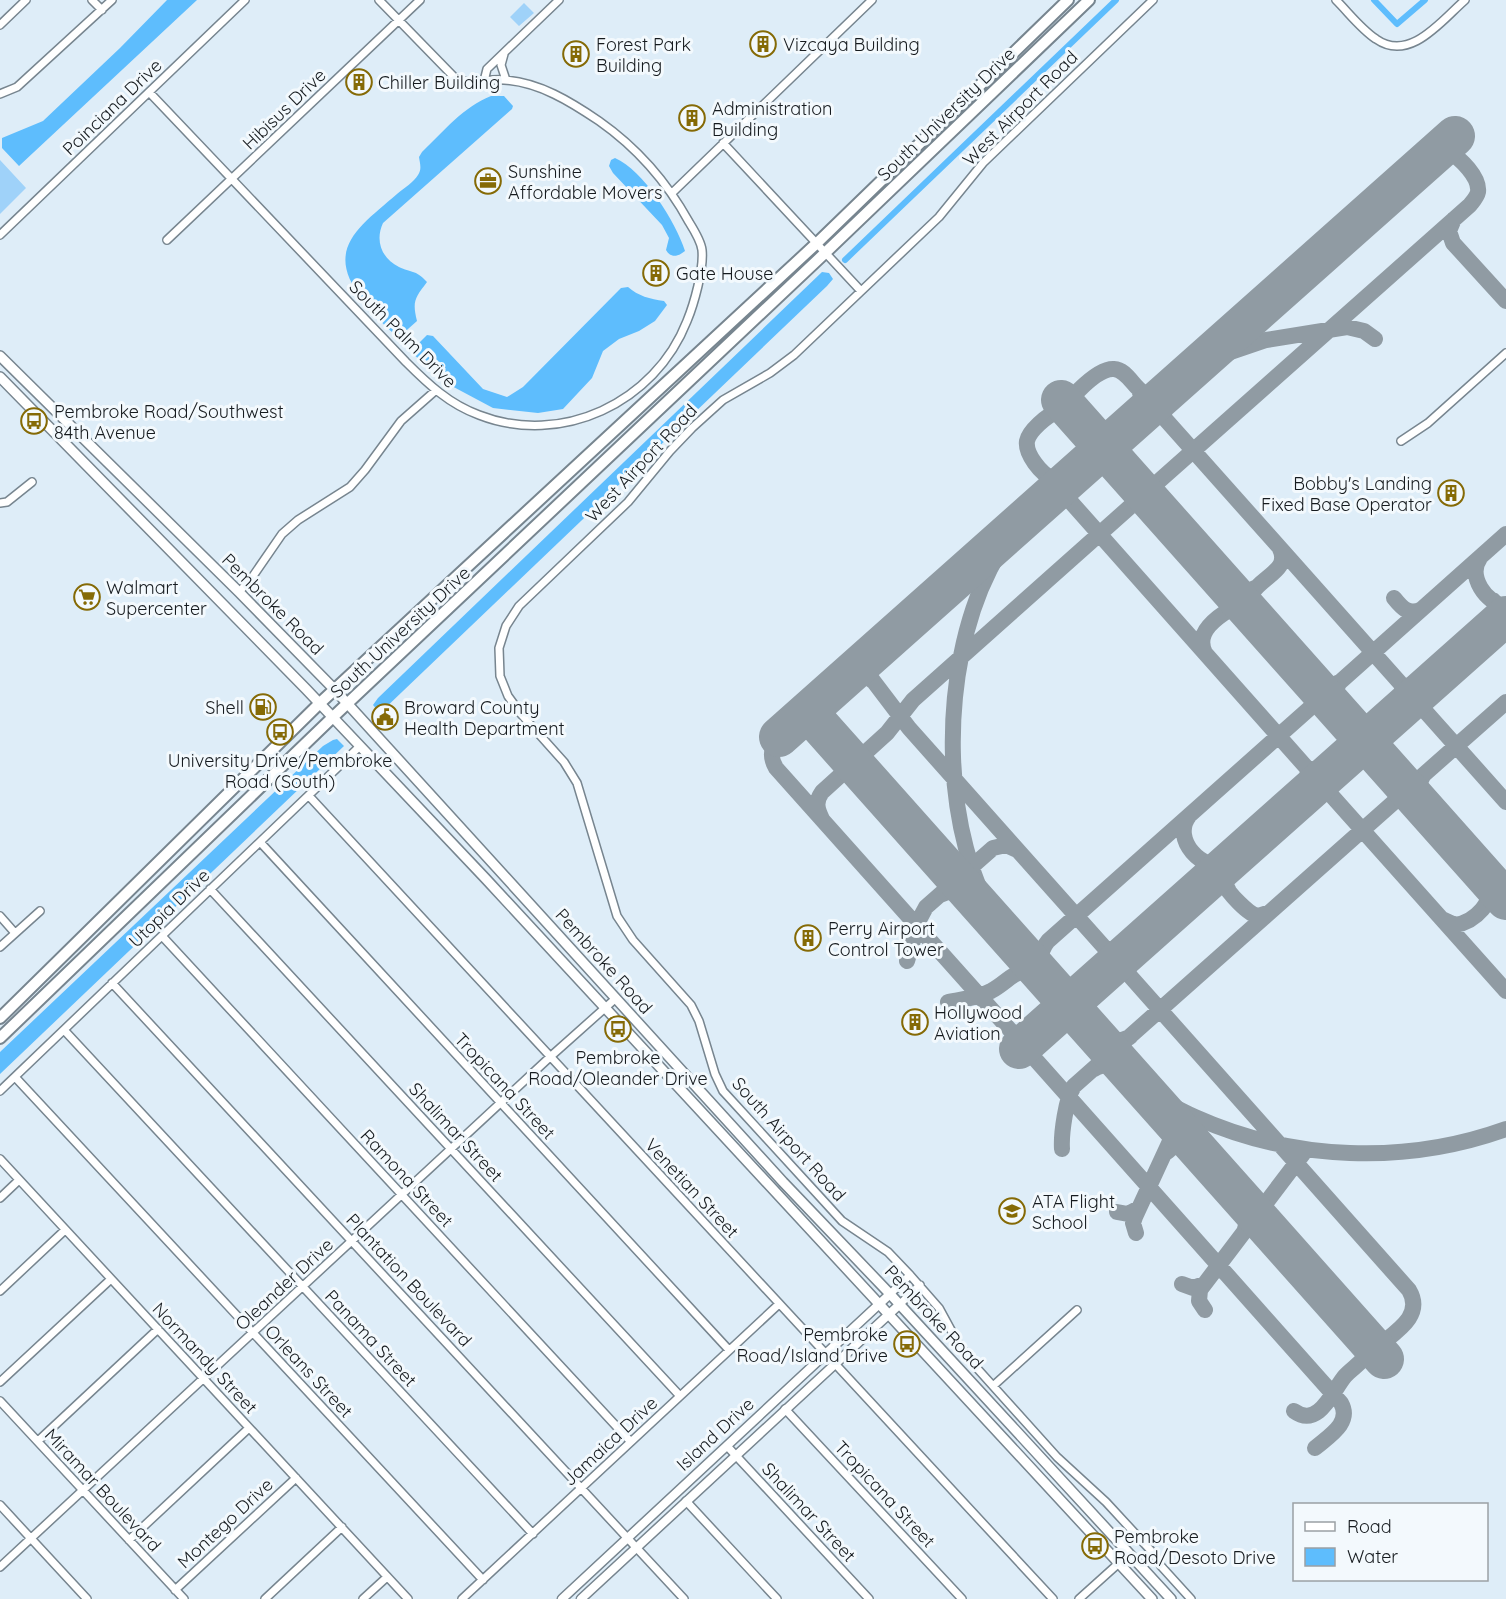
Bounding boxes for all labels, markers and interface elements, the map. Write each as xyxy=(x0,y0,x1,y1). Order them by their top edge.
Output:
building icon: Vizcaya Building xyxy=(748,29,778,59)
place label: Forest Park Building xyxy=(596,33,691,77)
place label: Vizcaya Building xyxy=(783,33,920,56)
building icon: Forest Park Building xyxy=(561,39,591,69)
street label: South University Drive xyxy=(872,42,1020,186)
street label: West Airport Road xyxy=(958,46,1082,170)
street label: Poinciana Drive xyxy=(58,54,166,160)
street label: Hibisus Drive xyxy=(238,64,330,154)
building icon: Chiller Building xyxy=(344,67,374,97)
place label: Chiller Building xyxy=(378,71,500,94)
place label: Administration Building xyxy=(712,97,832,141)
building icon: Administration Building xyxy=(677,103,707,133)
place label: Sunshine Affordable Movers xyxy=(508,160,662,204)
office icon: Sunshine Affordable Movers xyxy=(473,166,503,196)
building icon: Gate House xyxy=(641,258,671,288)
place label: Gate House xyxy=(676,262,773,285)
street label: South Palm Drive xyxy=(344,275,462,393)
street label: West Airport Road xyxy=(580,399,702,527)
place label: Pembroke Road/Southwest 84th Avenue xyxy=(54,400,284,444)
bus stop icon: Pembroke Road/Southwest 84th Avenue xyxy=(19,406,49,436)
place label: Bobby's Landing Fixed Base Operator xyxy=(1261,472,1432,516)
building icon: Bobby's Landing Fixed Base Operator xyxy=(1436,478,1466,508)
street label: Pembroke Road xyxy=(217,548,329,660)
street label: South University Drive xyxy=(325,561,475,703)
place label: Walmart Supercenter xyxy=(106,576,207,620)
supermarket icon: Walmart Supercenter xyxy=(72,582,102,612)
fuel station icon: Shell xyxy=(248,692,278,722)
place label: Shell xyxy=(205,696,244,719)
place label: Broward County Health Department xyxy=(404,696,565,740)
public building icon: Broward County Health Department xyxy=(370,702,400,732)
bus stop icon: University Drive/Pembroke Road (South) xyxy=(265,717,295,747)
place label: University Drive/Pembroke Road (South) xyxy=(168,749,392,793)
street label: Utopia Drive xyxy=(124,864,214,952)
street label: Pembroke Road xyxy=(550,903,658,1019)
place label: Perry Airport Control Tower xyxy=(828,917,944,961)
building icon: Perry Airport Control Tower xyxy=(793,923,823,953)
place label: Hollywood Aviation xyxy=(934,1001,1022,1045)
building icon: Hollywood Aviation xyxy=(900,1007,930,1037)
bus stop icon: Pembroke Road/Oleander Drive xyxy=(603,1014,633,1044)
street label: Tropicana Street xyxy=(450,1028,560,1144)
place label: Pembroke Road/Oleander Drive xyxy=(528,1046,708,1090)
street label: South Airport Road xyxy=(727,1072,851,1206)
street label: Shalimar Street xyxy=(404,1077,508,1187)
street label: Ramona Street xyxy=(356,1124,458,1232)
street label: Venetian Street xyxy=(640,1133,744,1243)
place label: ATA Flight School xyxy=(1032,1190,1115,1234)
school or university icon: ATA Flight School xyxy=(997,1196,1027,1226)
street label: Plantation Boulevard xyxy=(341,1209,477,1351)
street label: Oleander Drive xyxy=(230,1233,338,1335)
street label: Pembroke Road xyxy=(880,1260,988,1374)
street label: Panama Street xyxy=(320,1285,422,1391)
street label: Normandy Street xyxy=(148,1298,262,1418)
street label: Orleans Street xyxy=(260,1320,358,1422)
place label: Pembroke Road/Island Drive xyxy=(736,1323,888,1367)
bus stop icon: Pembroke Road/Island Drive xyxy=(892,1329,922,1359)
street label: Jamaica Drive xyxy=(558,1391,662,1491)
street label: Island Drive xyxy=(671,1392,759,1476)
street label: Miramar Boulevard xyxy=(40,1424,166,1556)
street label: Tropicana Street xyxy=(830,1436,940,1552)
street label: Shalimar Street xyxy=(757,1457,861,1567)
street label: Montego Drive xyxy=(172,1473,278,1573)
legend xyxy=(1293,1503,1488,1581)
text: Road xyxy=(1347,1515,1392,1538)
place label: Pembroke Road/Desoto Drive xyxy=(1114,1525,1276,1569)
bus stop icon: Pembroke Road/Desoto Drive xyxy=(1080,1531,1110,1561)
text: Water xyxy=(1347,1545,1398,1568)

